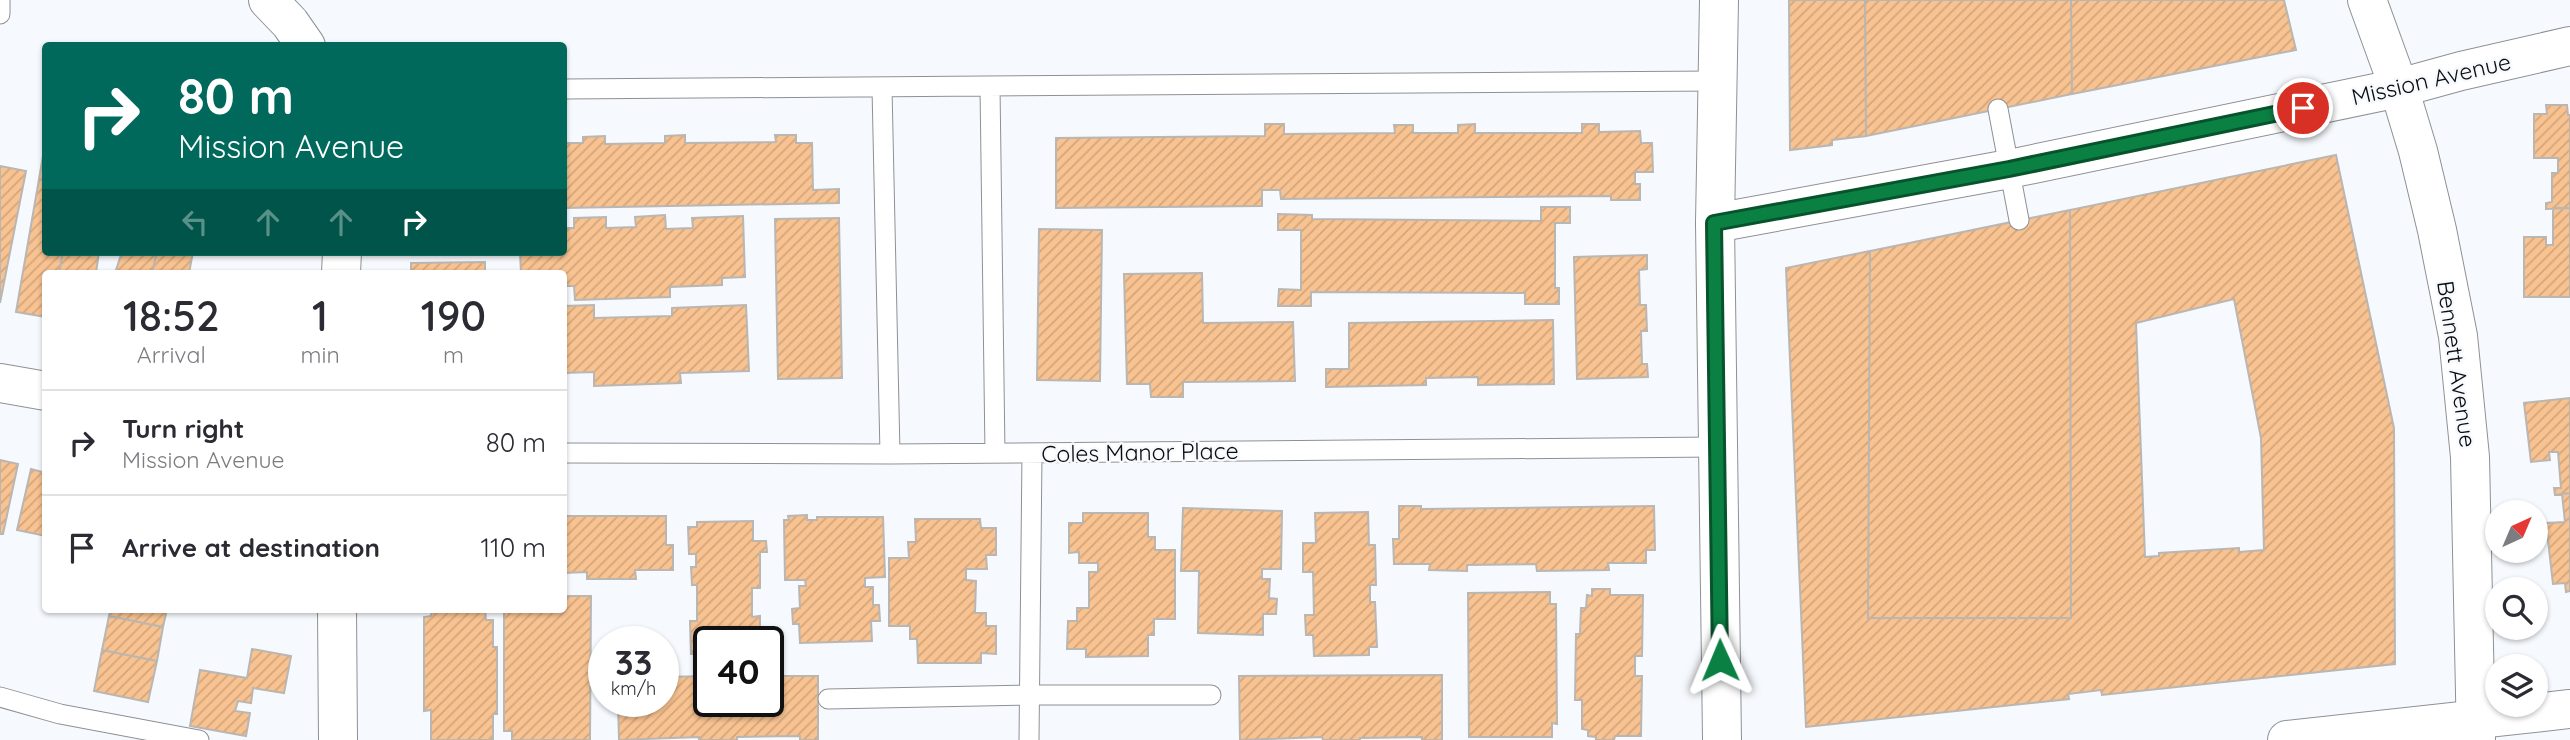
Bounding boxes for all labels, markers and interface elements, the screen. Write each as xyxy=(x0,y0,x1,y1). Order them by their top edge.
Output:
street label: Mission Avenue xyxy=(2349,47,2513,111)
text: 80 m xyxy=(178,65,294,126)
icon: right xyxy=(63,70,154,161)
pin xyxy=(2273,78,2333,138)
icon: arrive xyxy=(2284,89,2322,127)
text: Mission Avenue xyxy=(178,126,404,166)
icon: left xyxy=(176,203,214,241)
icon: ahead xyxy=(249,203,287,241)
icon: ahead xyxy=(322,203,360,241)
icon: right xyxy=(395,203,433,241)
street label: Bennett Avenue xyxy=(2431,279,2483,449)
text: 18:52 xyxy=(123,289,220,342)
text: 1 xyxy=(312,289,328,342)
text: 190 xyxy=(421,289,486,342)
text: Arrival xyxy=(137,340,206,369)
text: min xyxy=(301,340,340,369)
text: m xyxy=(443,340,464,369)
text: Turn right xyxy=(122,412,244,445)
icon: right xyxy=(63,424,101,462)
text: 80 m xyxy=(486,426,546,459)
street label: Coles Manor Place xyxy=(1041,436,1239,468)
text: Mission Avenue xyxy=(122,445,285,474)
north arrow xyxy=(2485,500,2548,564)
map controls xyxy=(2485,500,2548,717)
icon: arrive xyxy=(63,529,101,567)
text: Arrive at destination xyxy=(122,531,380,564)
text: 110 m xyxy=(480,531,546,564)
button: search xyxy=(2485,577,2548,640)
position arrow xyxy=(1683,623,1757,697)
speed limit sign: 40 xyxy=(693,626,784,717)
text: 33 xyxy=(615,640,652,684)
button: layers xyxy=(2485,654,2548,717)
text: km/h xyxy=(611,677,656,700)

